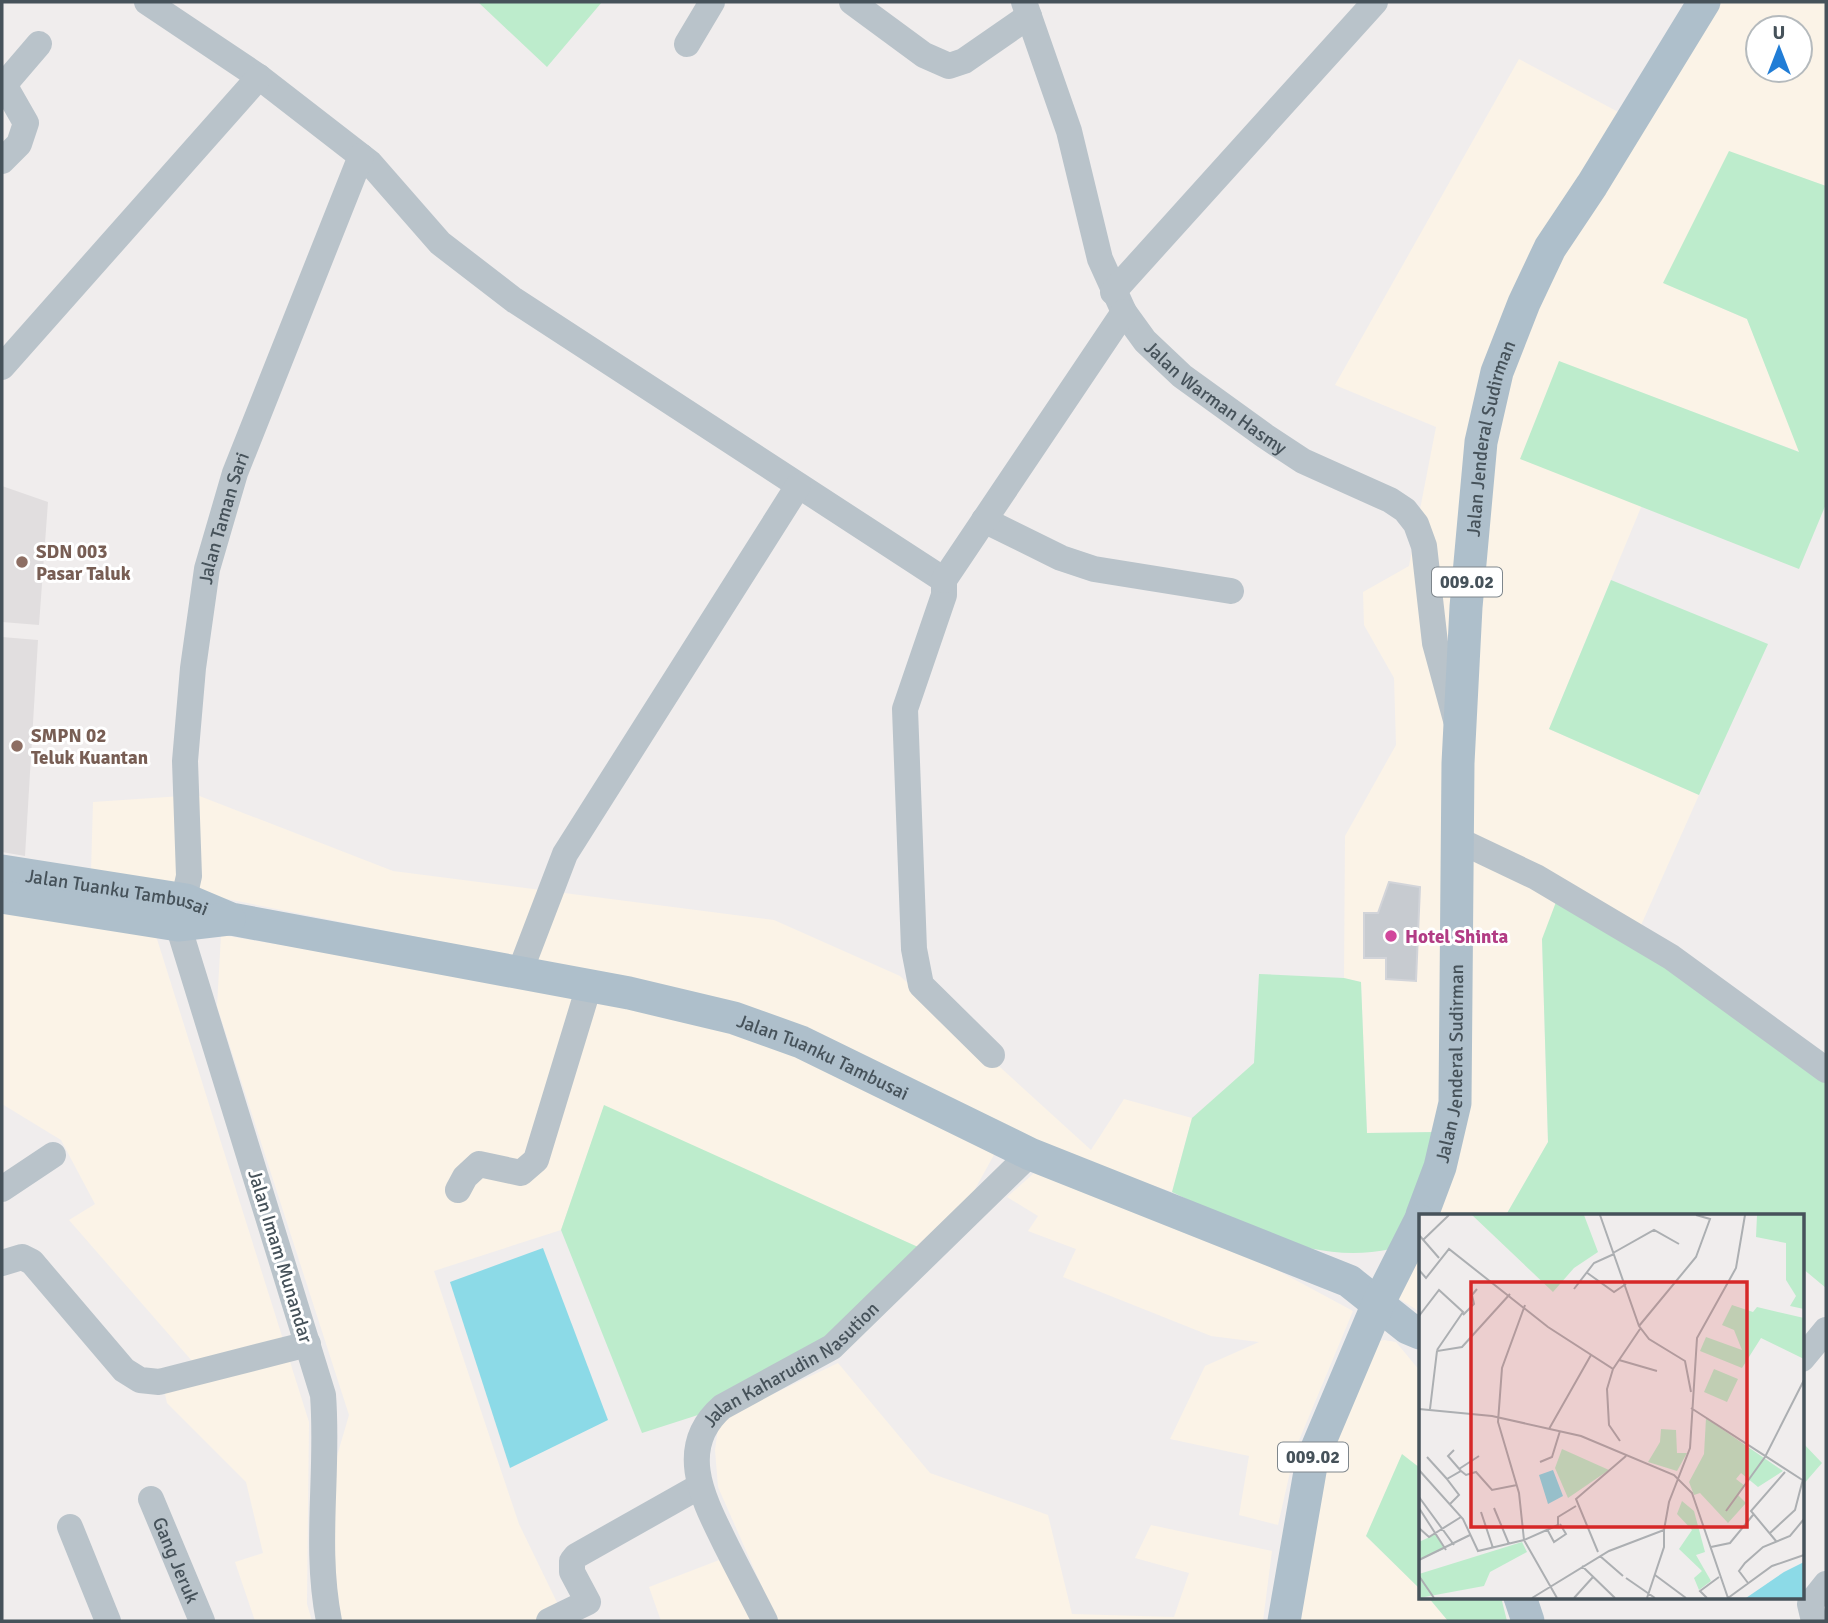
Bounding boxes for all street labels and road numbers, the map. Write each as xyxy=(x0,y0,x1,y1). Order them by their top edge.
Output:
street label: Jalan Warman Hasmy xyxy=(1139,336,1291,460)
street label: Jalan Jenderal Sudirman xyxy=(1461,337,1521,538)
street label: Jalan Taman Sari xyxy=(194,449,255,586)
road number: 009.02 xyxy=(1432,568,1502,596)
street label: Jalan Tuanku Tambusai xyxy=(24,864,212,921)
street label: Jalan Jenderal Sudirman xyxy=(1430,964,1469,1165)
street label: Jalan Tuanku Tambusai xyxy=(734,1009,913,1106)
street label: Jalan Imam Munandar xyxy=(242,1167,318,1346)
street label: Jalan Kaharudin Nasution xyxy=(698,1297,884,1432)
road number: 009.02 xyxy=(1278,1442,1348,1472)
street label: Gang Jeruk xyxy=(147,1513,204,1608)

